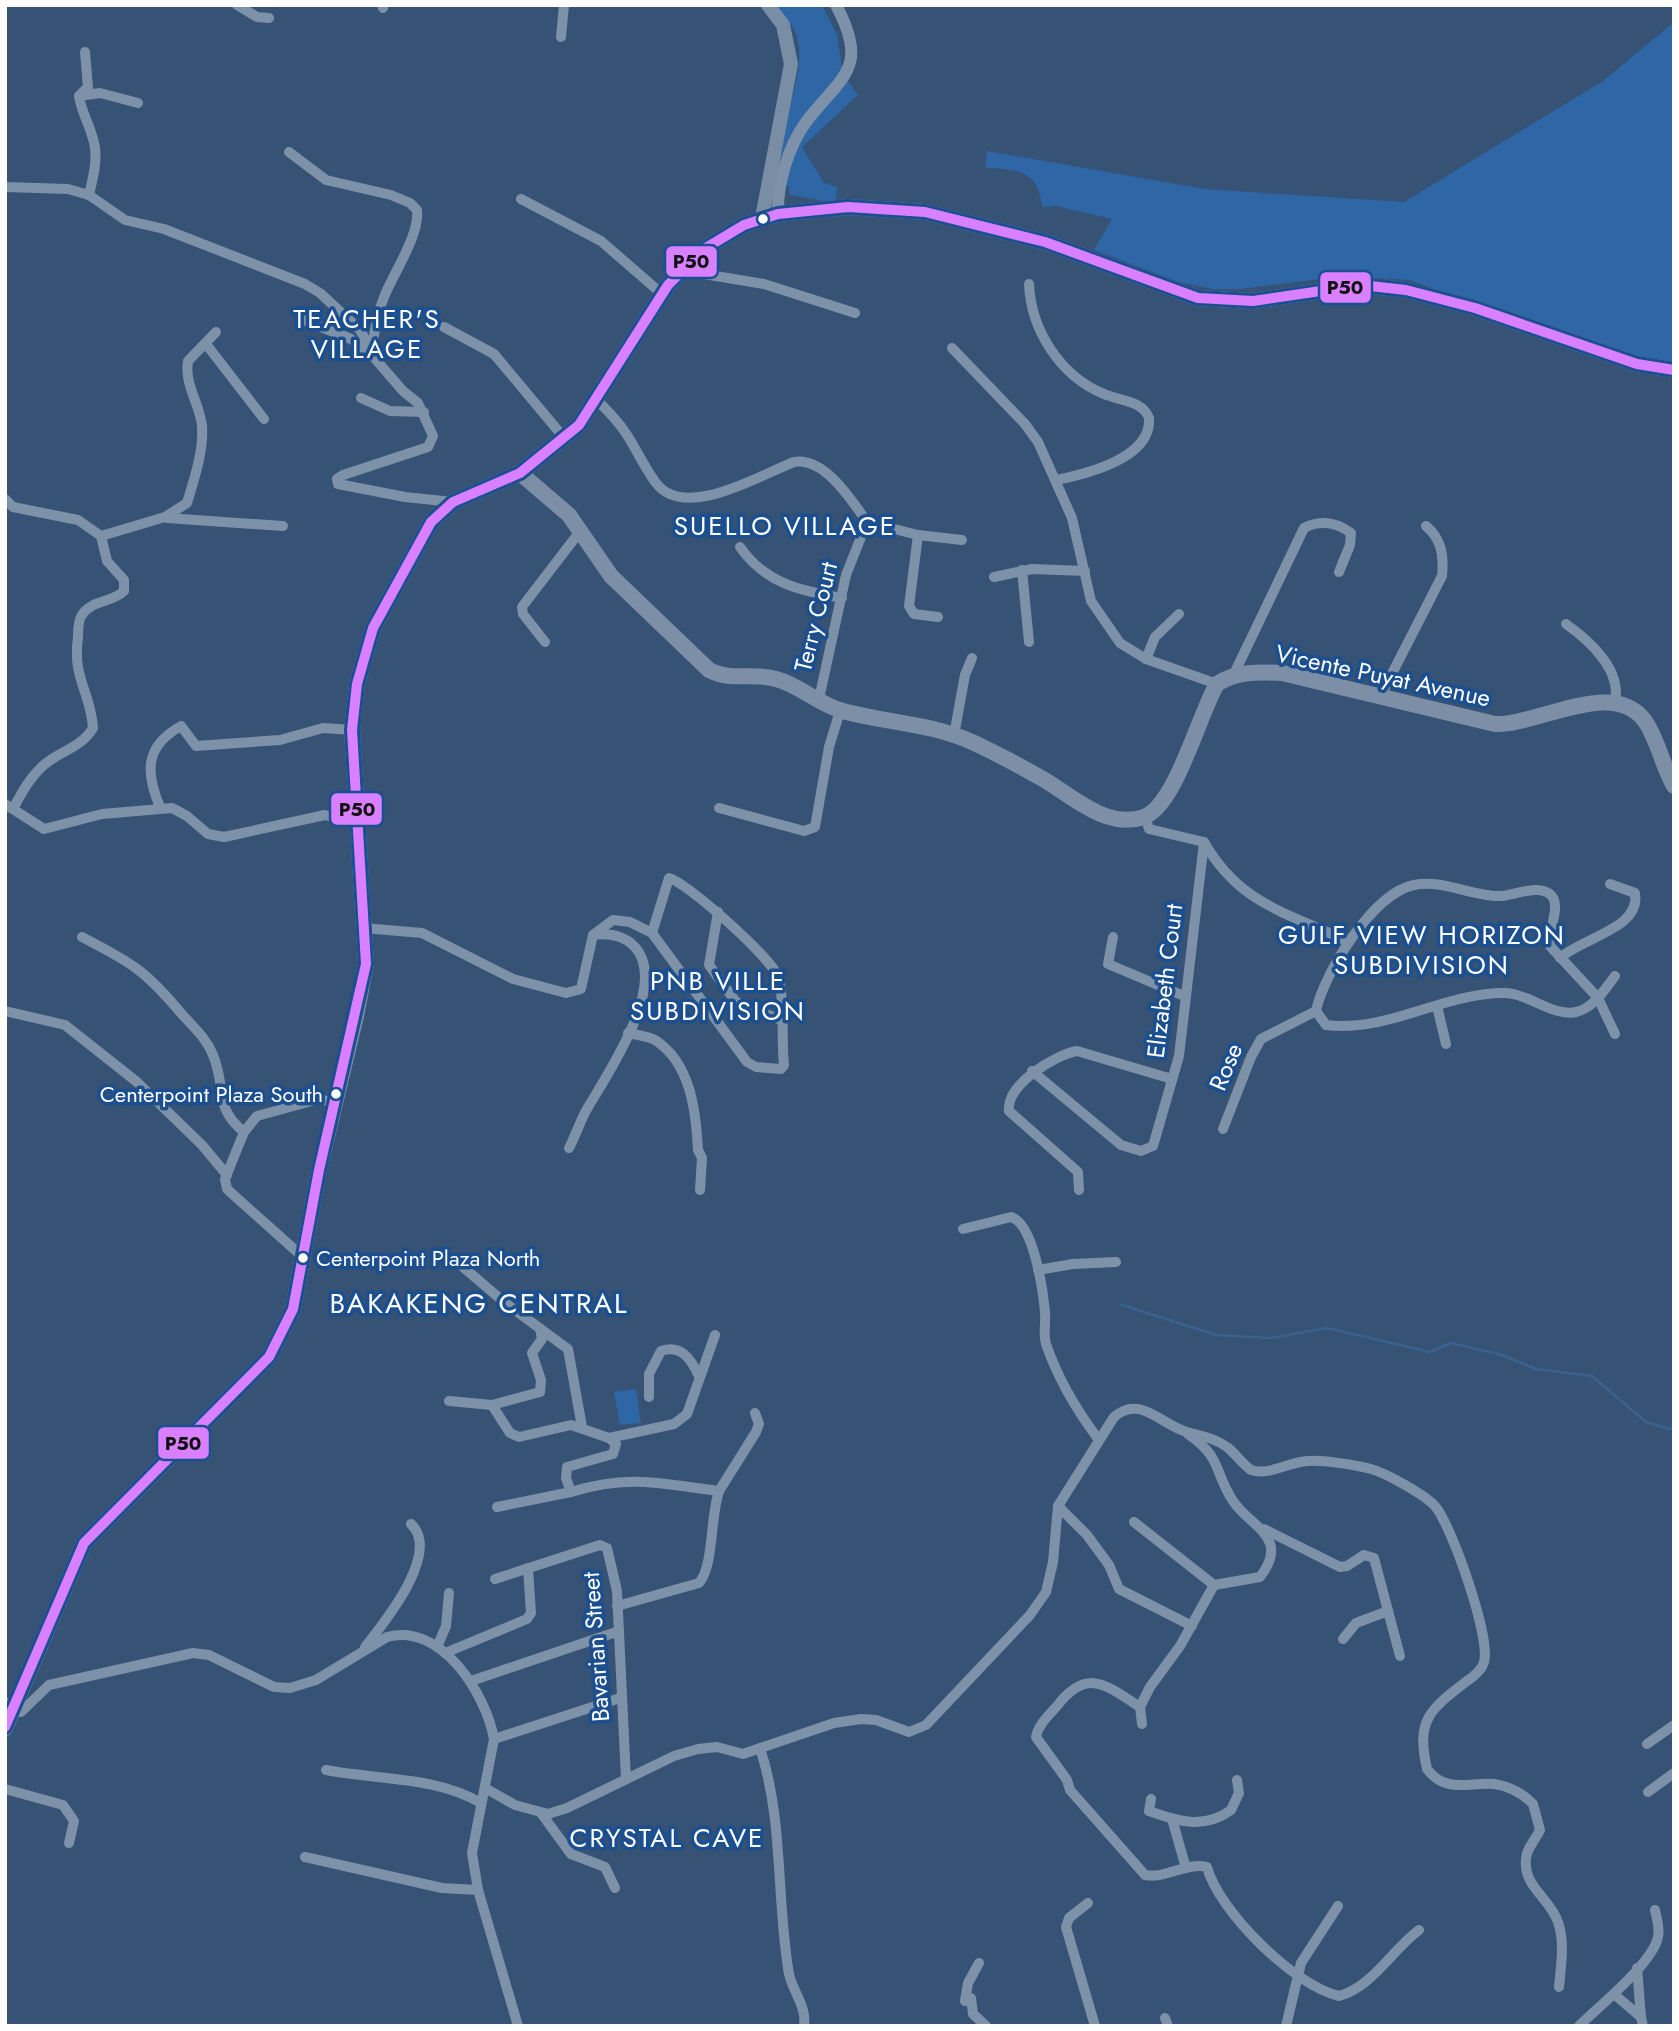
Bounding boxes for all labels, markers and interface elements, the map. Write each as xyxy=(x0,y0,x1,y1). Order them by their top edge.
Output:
unlabelled marker xyxy=(756,212,770,226)
line badge: P50 xyxy=(665,245,718,278)
text: P50 xyxy=(673,248,709,275)
line badge: P50 xyxy=(1319,271,1372,304)
text: P50 xyxy=(1327,274,1363,301)
district label: TEACHER'S VILLAGE xyxy=(293,300,441,368)
district label: SUELLO VILLAGE xyxy=(674,507,896,545)
street label: Terry Court xyxy=(785,558,846,676)
street label: Vicente Puyat Avenue xyxy=(1272,636,1494,715)
line badge: P50 xyxy=(330,792,383,826)
text: P50 xyxy=(339,796,375,823)
street label: Elizabeth Court xyxy=(1138,902,1191,1060)
district label: GULF VIEW HORIZON SUBDIVISION xyxy=(1278,916,1566,984)
district label: PNB VILLE SUBDIVISION xyxy=(630,962,806,1030)
street label: Rose xyxy=(1200,1038,1251,1096)
place label: Centerpoint Plaza South xyxy=(100,1078,323,1110)
marker: Centerpoint Plaza South xyxy=(329,1087,343,1101)
place label: Centerpoint Plaza North xyxy=(316,1242,540,1274)
marker: Centerpoint Plaza North xyxy=(296,1251,310,1265)
district label: BAKAKENG CENTRAL xyxy=(329,1283,629,1324)
line badge: P50 xyxy=(157,1426,210,1460)
text: P50 xyxy=(165,1430,201,1457)
street label: Bavarian Street xyxy=(573,1571,618,1723)
district label: CRYSTAL CAVE xyxy=(570,1819,764,1857)

